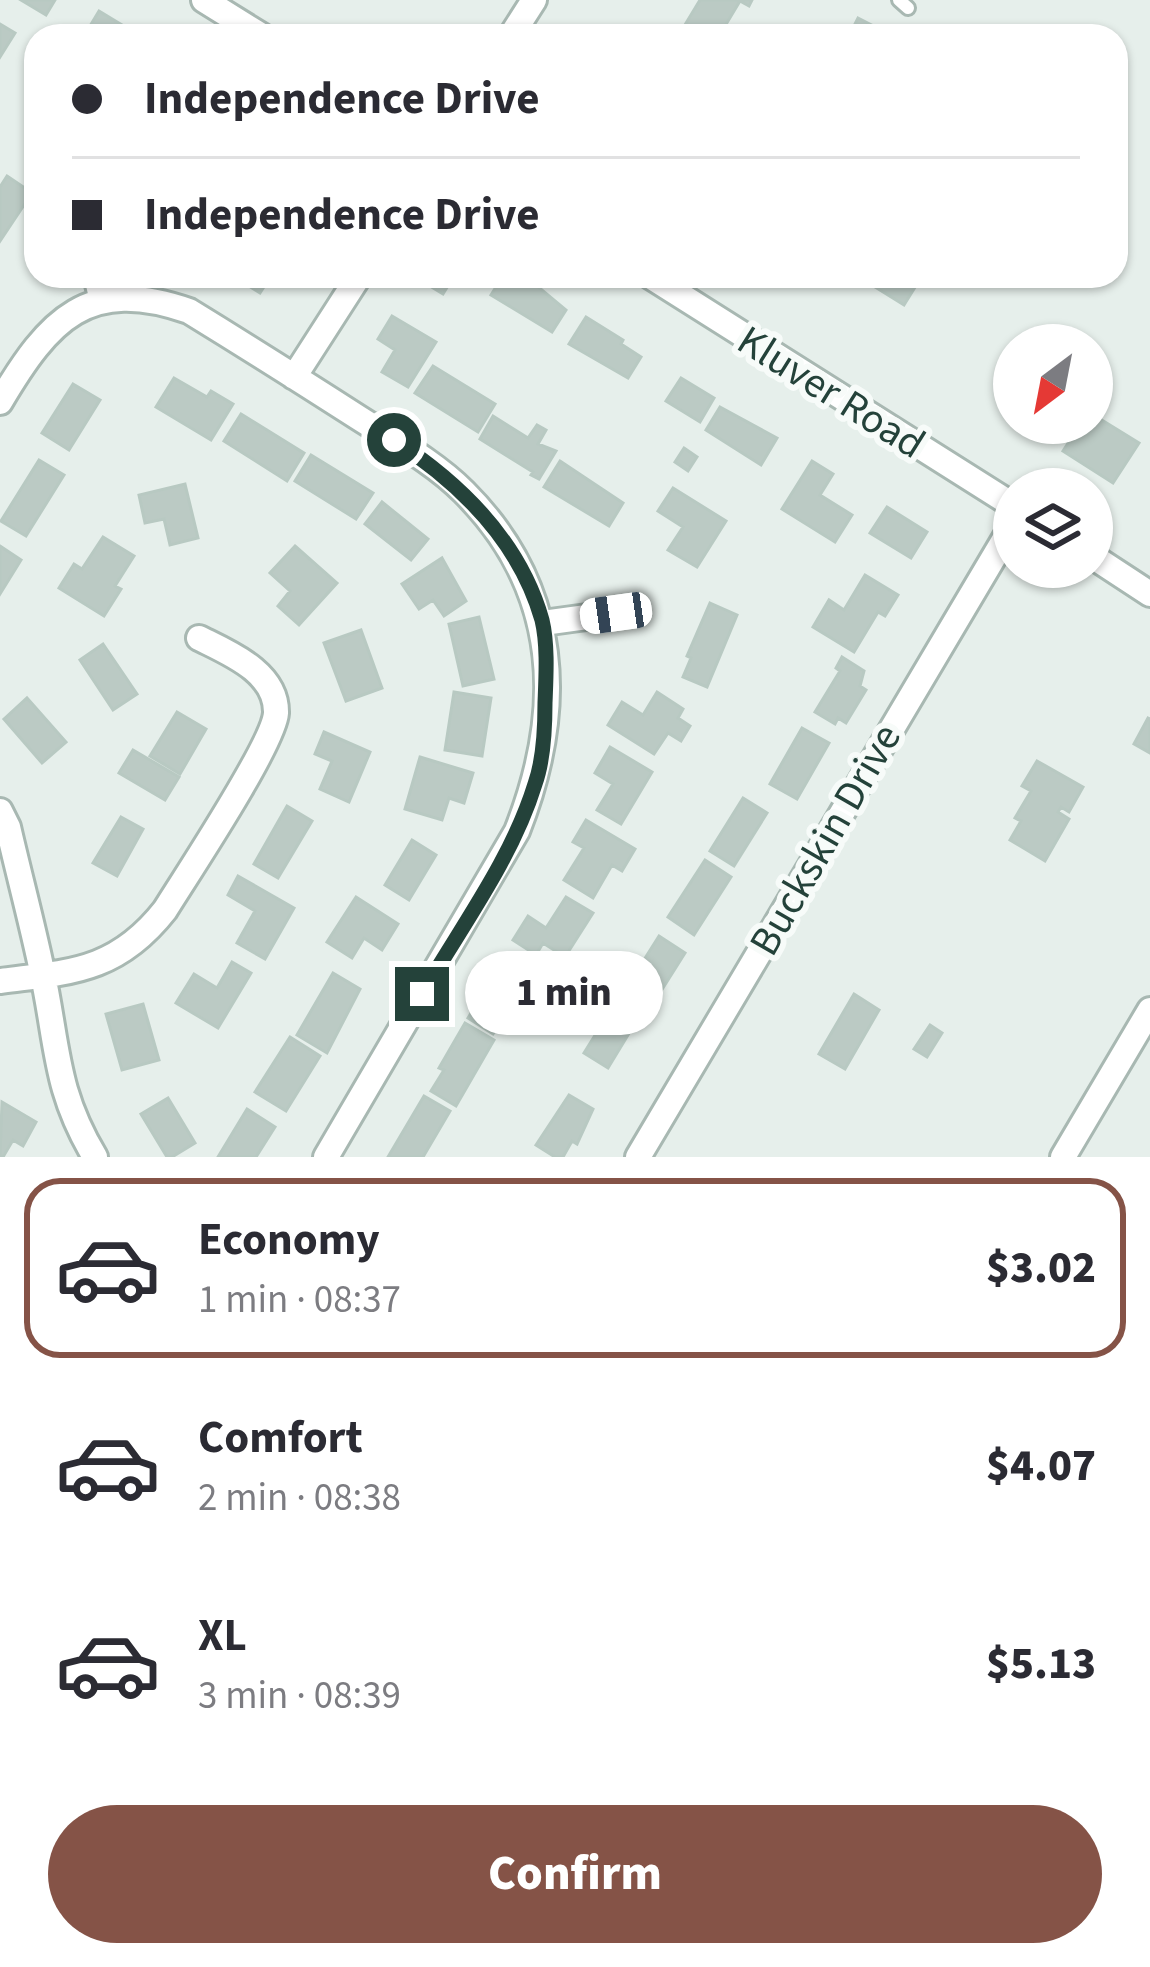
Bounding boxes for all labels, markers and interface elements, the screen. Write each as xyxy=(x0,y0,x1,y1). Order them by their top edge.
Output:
text: Independence Drive xyxy=(144,67,540,131)
text: Independence Drive xyxy=(144,183,540,247)
street label: Kluver Road xyxy=(725,311,936,474)
north arrow xyxy=(993,324,1113,444)
map controls xyxy=(993,324,1113,588)
route start xyxy=(367,413,421,467)
button: layers xyxy=(993,468,1113,588)
car xyxy=(578,590,654,636)
street label: Buckskin Drive xyxy=(735,713,916,967)
callout: 1 min xyxy=(464,952,662,1036)
text: 1 min xyxy=(516,965,612,1021)
route end xyxy=(395,967,449,1021)
text: Economy xyxy=(198,1208,380,1272)
icon: car xyxy=(54,1214,162,1322)
text: $3.02 xyxy=(986,1236,1096,1300)
text: 1 min · 08:37 xyxy=(198,1272,401,1328)
text: Comfort xyxy=(198,1406,363,1470)
icon: car xyxy=(54,1412,162,1520)
text: $4.07 xyxy=(986,1434,1096,1498)
text: 2 min · 08:38 xyxy=(198,1470,401,1526)
text: XL xyxy=(198,1604,247,1668)
icon: car xyxy=(54,1610,162,1718)
text: $5.13 xyxy=(986,1632,1096,1696)
text: 3 min · 08:39 xyxy=(198,1668,401,1724)
button: Confirm xyxy=(48,1805,1102,1943)

